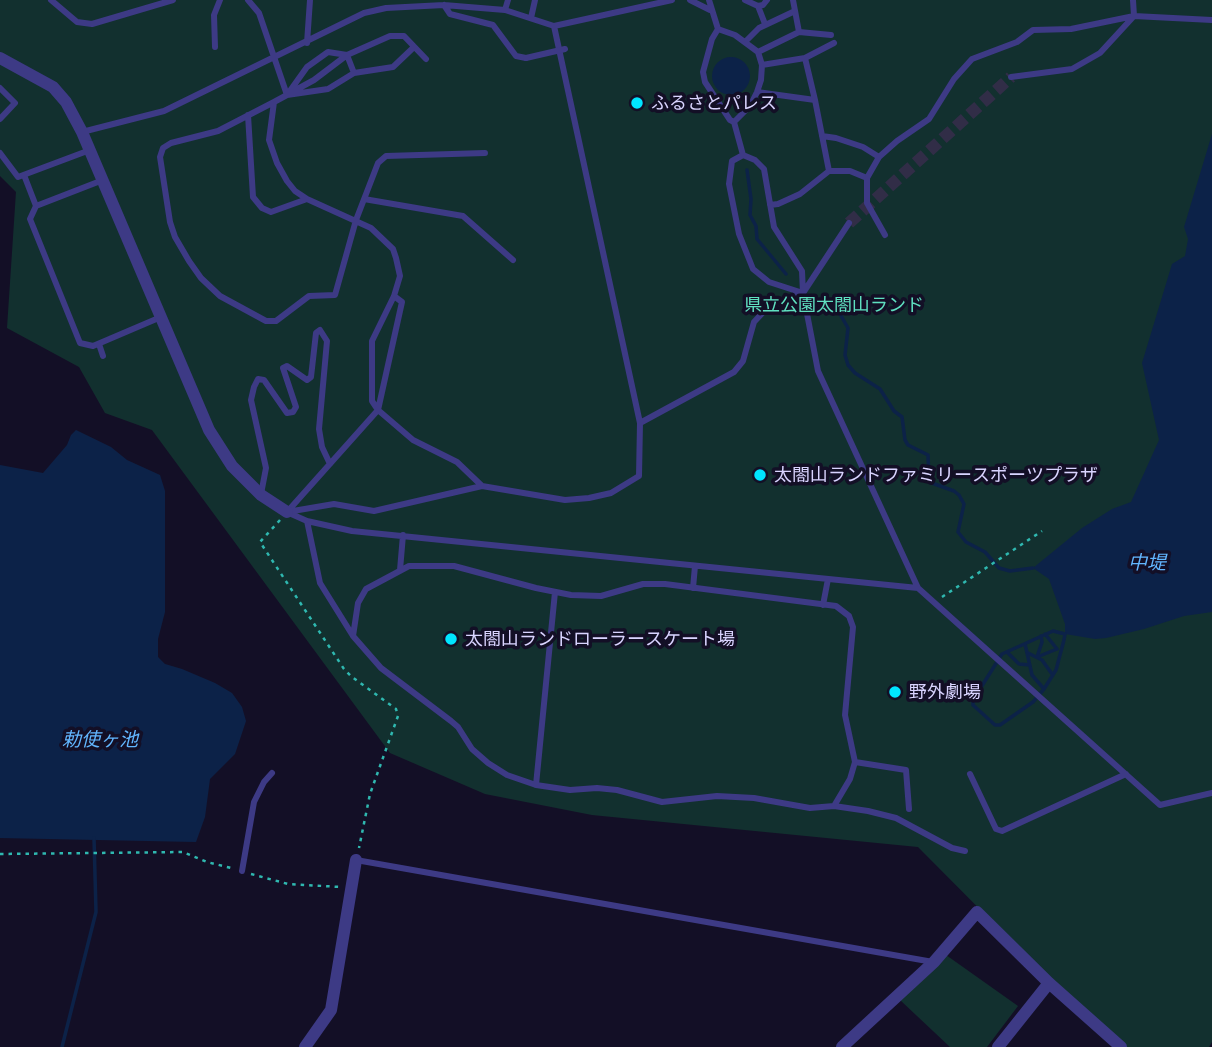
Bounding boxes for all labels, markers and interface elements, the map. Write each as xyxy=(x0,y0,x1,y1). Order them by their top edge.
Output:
place label: ふるさとパレス xyxy=(651,92,777,114)
marker: ふるさとパレス xyxy=(629,95,645,111)
park label: 県立公園太閤山ランド xyxy=(744,294,924,316)
place label: 太閤山ランドファミリースポーツプラザ xyxy=(774,464,1098,486)
marker: 太閤山ランドファミリースポーツプラザ xyxy=(752,467,768,483)
water label: 中堤 xyxy=(1128,552,1166,574)
place label: 太閤山ランドローラースケート場 xyxy=(465,628,735,650)
marker: 太閤山ランドローラースケート場 xyxy=(443,631,459,647)
place label: 野外劇場 xyxy=(909,681,981,703)
marker: 野外劇場 xyxy=(887,684,903,700)
water label: 勅使ヶ池 xyxy=(62,729,138,751)

